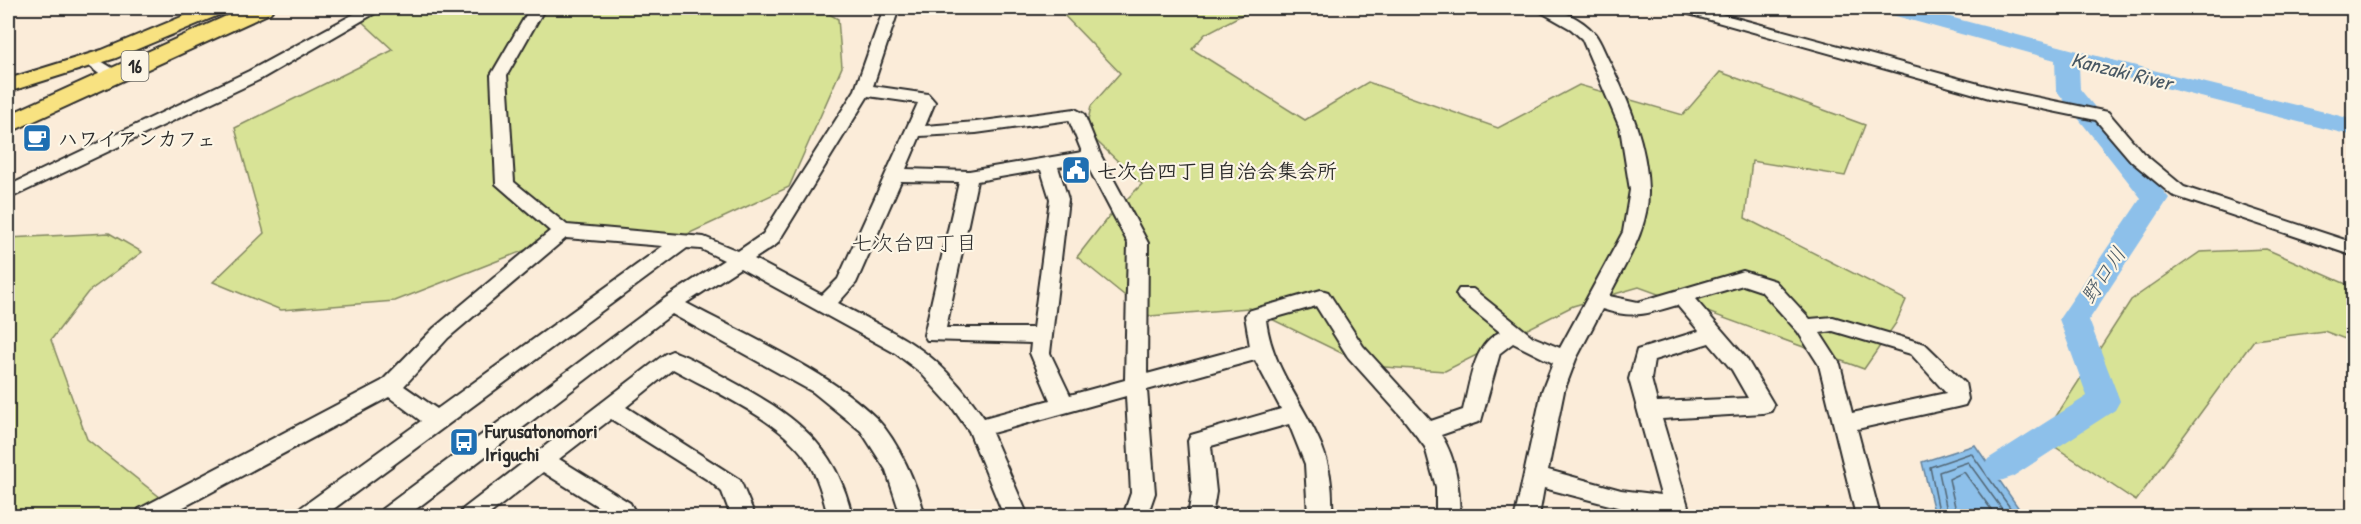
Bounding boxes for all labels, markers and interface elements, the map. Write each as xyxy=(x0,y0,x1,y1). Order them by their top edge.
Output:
water label: Kanzaki River xyxy=(2068,44,2178,98)
road number: 16 xyxy=(122,51,148,81)
cafe icon: ハワイアンカフェ xyxy=(21,122,53,154)
place label: ハワイアンカフェ xyxy=(58,125,216,152)
public building icon: 七次台四丁目自治会集会所 xyxy=(1060,154,1092,186)
place label: 七次台四丁目自治会集会所 xyxy=(1097,157,1337,184)
district label: 七次台四丁目 xyxy=(851,228,977,257)
water label: 野口川 xyxy=(2073,241,2133,309)
place label: Furusatonomori Iriguchi xyxy=(484,417,598,468)
bus stop icon: Furusatonomori Iriguchi xyxy=(448,426,480,458)

